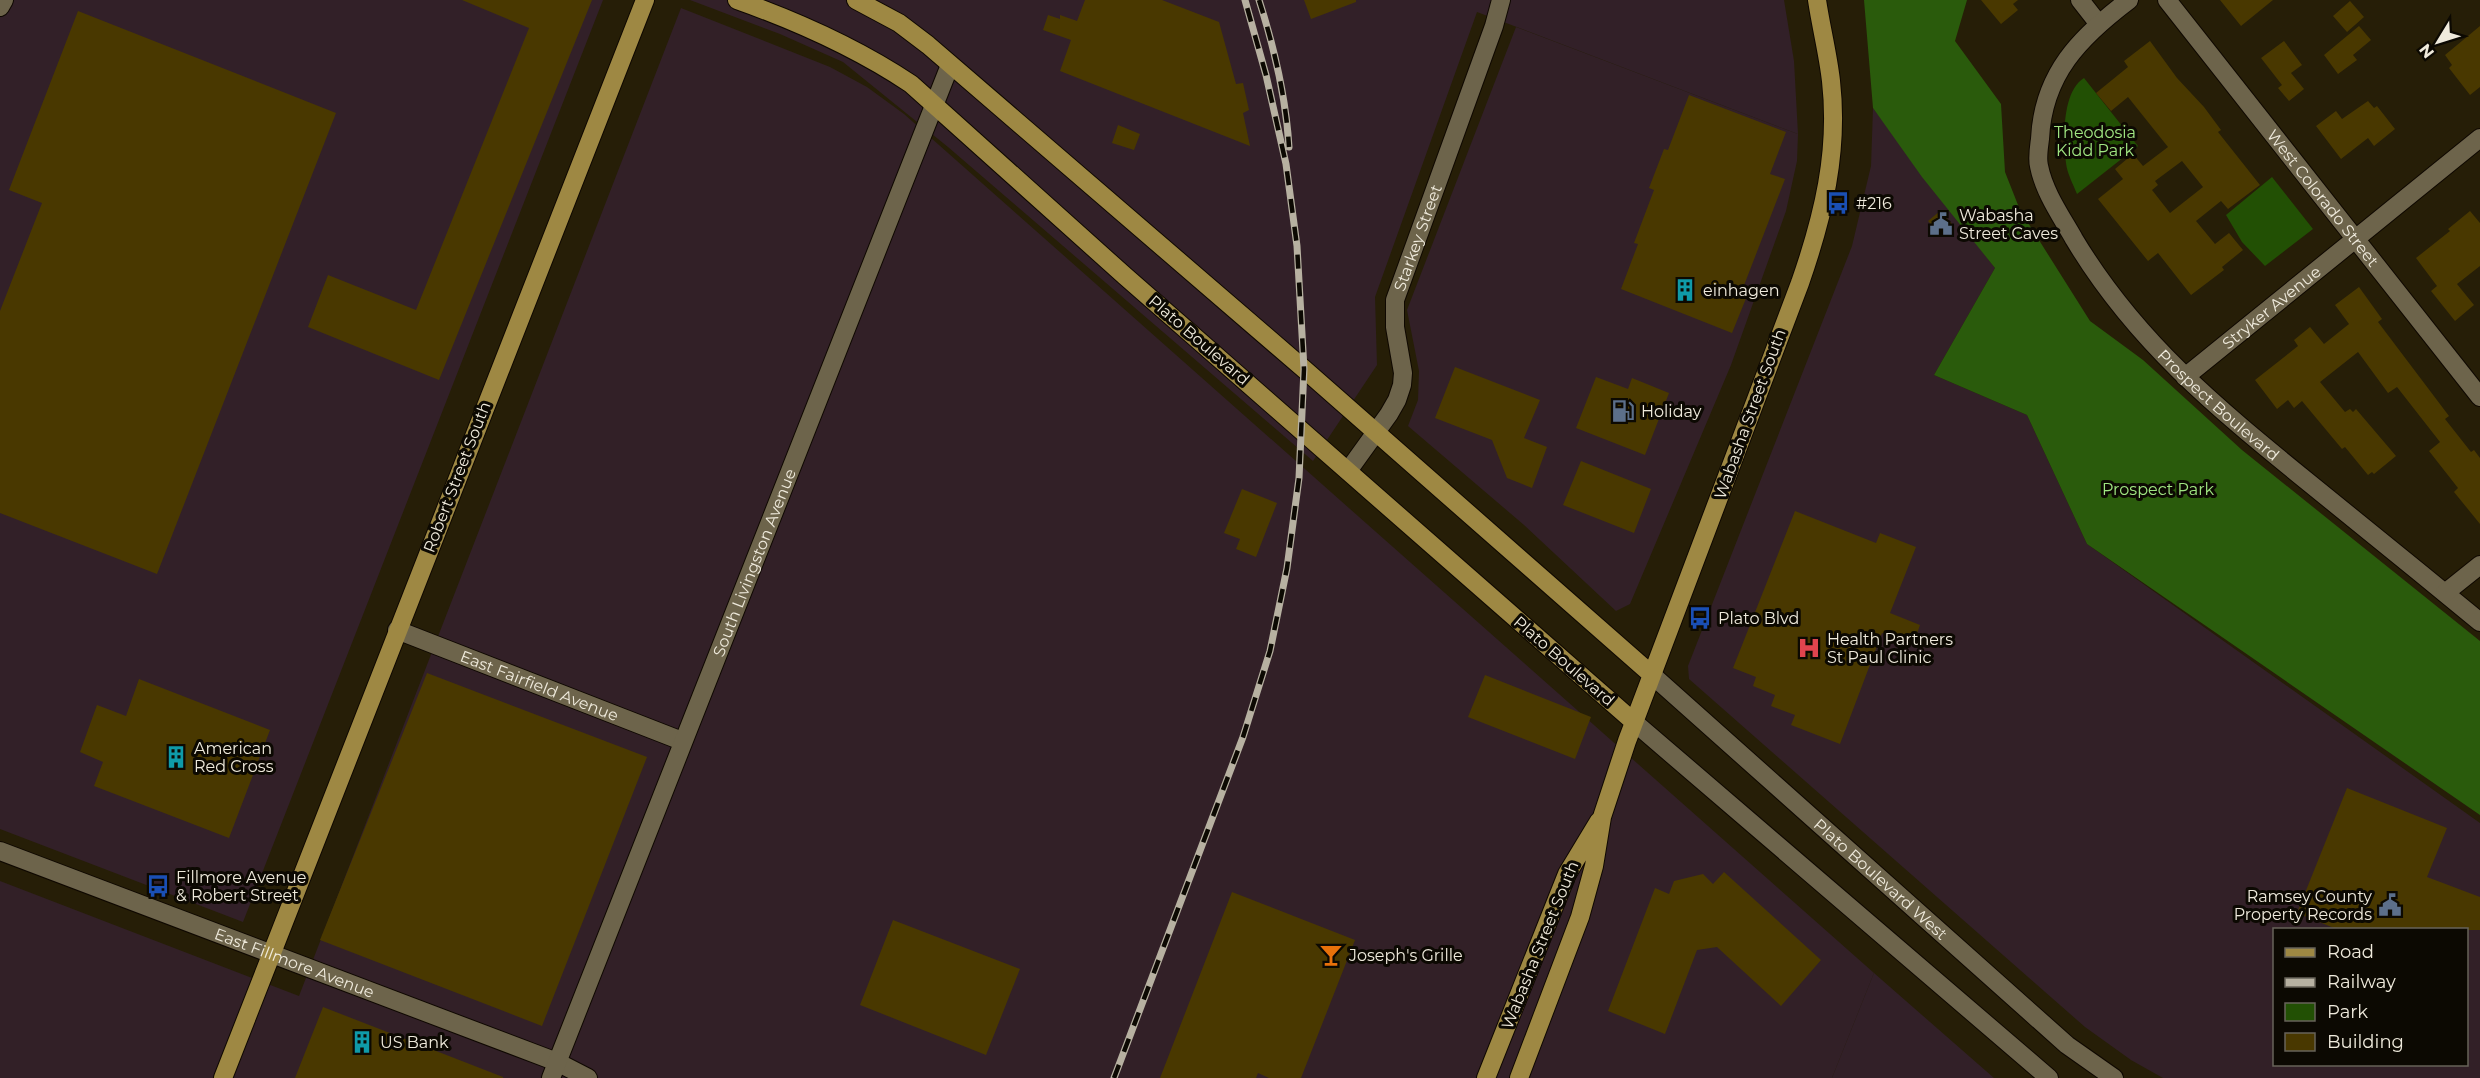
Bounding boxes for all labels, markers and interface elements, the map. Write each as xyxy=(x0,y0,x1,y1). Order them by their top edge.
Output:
north arrow xyxy=(2408,12,2468,72)
text: N xyxy=(2415,40,2438,62)
park label: Theodosia Kidd Park xyxy=(2054,123,2136,160)
street label: West Colorado Street xyxy=(2263,126,2383,271)
street label: Starkey Street xyxy=(1390,182,1446,294)
bus stop icon: #216 xyxy=(1825,190,1851,216)
place label: #216 xyxy=(1856,194,1892,213)
place label: Wabasha Street Caves xyxy=(1959,206,2058,243)
public building icon: Wabasha Street Caves xyxy=(1928,211,1954,237)
street label: Stryker Avenue xyxy=(2218,262,2324,353)
building icon: einhagen xyxy=(1672,277,1698,303)
place label: einhagen xyxy=(1703,281,1779,300)
street label: Plato Boulevard xyxy=(1145,291,1253,389)
street label: Wabasha Street South xyxy=(1710,326,1790,502)
street label: Prospect Boulevard xyxy=(2154,345,2283,464)
fuel station icon: Holiday xyxy=(1610,398,1636,424)
street label: Robert Street South xyxy=(419,399,495,555)
place label: Holiday xyxy=(1641,402,1702,421)
street label: South Livingston Avenue xyxy=(708,466,800,659)
park label: Prospect Park xyxy=(2102,480,2214,499)
bus stop icon: Plato Blvd xyxy=(1687,605,1713,631)
place label: Plato Blvd xyxy=(1718,609,1799,628)
street label: Plato Boulevard xyxy=(1510,612,1618,710)
place label: Health Partners St Paul Clinic xyxy=(1827,630,1953,667)
hospital icon: Health Partners St Paul Clinic xyxy=(1796,635,1822,661)
street label: East Fairfield Avenue xyxy=(458,646,621,725)
place label: American Red Cross xyxy=(194,739,274,776)
building icon: American Red Cross xyxy=(163,744,189,770)
street label: Plato Boulevard West xyxy=(1810,815,1952,944)
street label: Wabasha Street South xyxy=(1498,858,1582,1032)
place label: Fillmore Avenue & Robert Street xyxy=(176,868,307,905)
bus stop icon: Fillmore Avenue & Robert Street xyxy=(145,873,171,899)
place label: Ramsey County Property Records xyxy=(2234,887,2372,924)
public building icon: Ramsey County Property Records xyxy=(2377,892,2403,918)
street label: East Fillmore Avenue xyxy=(212,924,377,1001)
legend xyxy=(2273,928,2468,1066)
text: Road xyxy=(2327,941,2374,963)
bar icon: Joseph's Grille xyxy=(1318,942,1344,968)
place label: Joseph's Grille xyxy=(1348,946,1463,965)
text: Railway xyxy=(2327,971,2396,993)
text: Park xyxy=(2327,1001,2368,1023)
building icon: US Bank xyxy=(349,1029,375,1055)
text: Building xyxy=(2327,1031,2404,1053)
place label: US Bank xyxy=(380,1033,449,1052)

